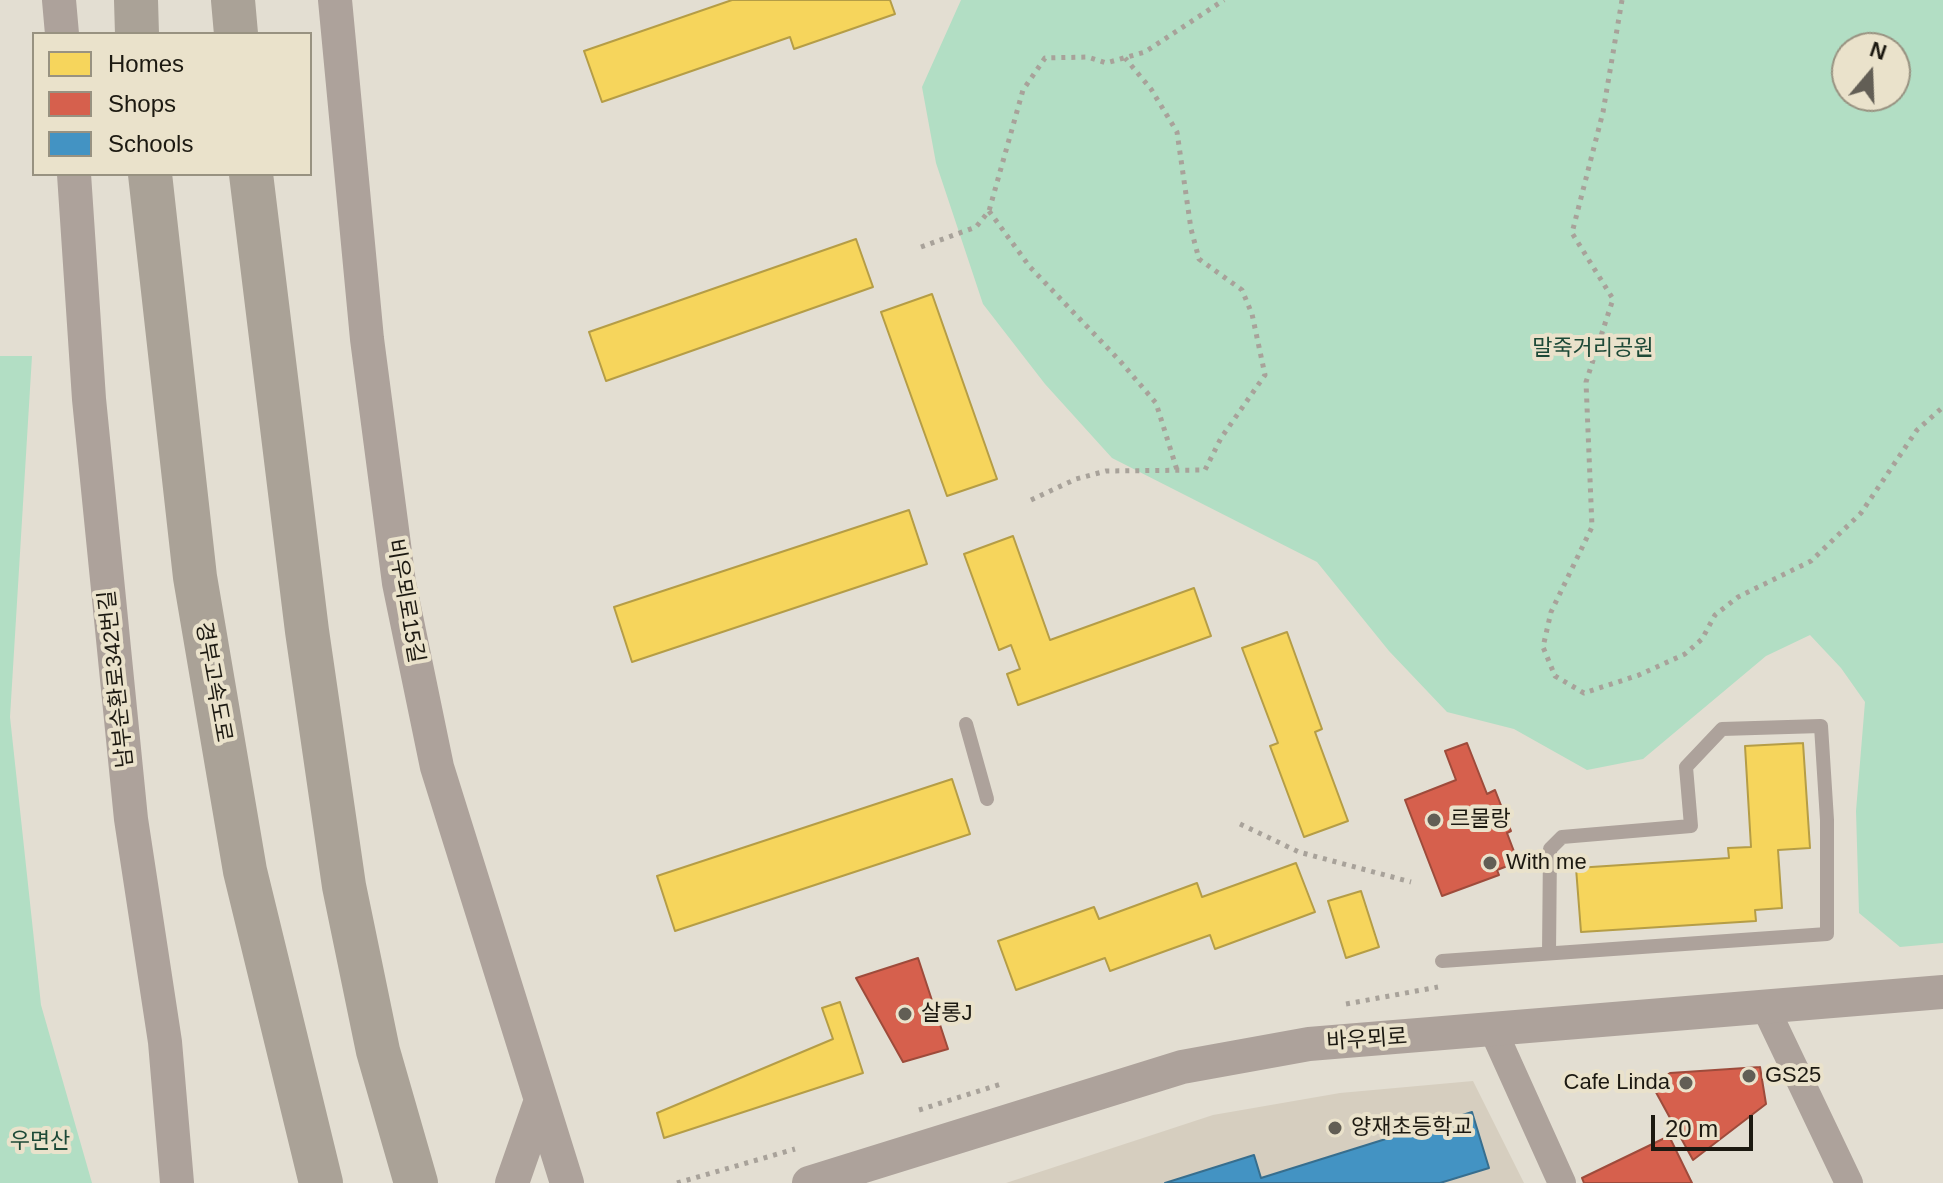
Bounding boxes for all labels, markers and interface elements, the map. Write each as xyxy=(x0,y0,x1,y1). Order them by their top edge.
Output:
legend xyxy=(32,32,312,176)
north arrow xyxy=(1831,32,1911,112)
text: N xyxy=(1867,36,1890,65)
text: Homes xyxy=(108,50,184,77)
text: Shops xyxy=(108,90,176,117)
text: Schools xyxy=(108,130,193,157)
park label: 말죽거리공원 xyxy=(1532,336,1654,362)
street label: 비우뫼로15길 xyxy=(381,537,429,665)
street label: 남부순환로342번길 xyxy=(95,589,139,769)
street label: 경부고속도로 xyxy=(189,620,237,744)
place label: 르물랑 xyxy=(1450,807,1511,833)
marker: 르물랑 xyxy=(1425,811,1443,829)
place label: With me xyxy=(1506,850,1587,876)
marker: With me xyxy=(1481,854,1499,872)
place label: 살롱J xyxy=(921,1001,972,1027)
marker: 살롱J xyxy=(896,1005,914,1023)
street label: 바우뫼로 xyxy=(1326,1024,1408,1056)
place label: GS25 xyxy=(1765,1063,1821,1089)
marker: GS25 xyxy=(1740,1067,1758,1085)
place label: Cafe Linda xyxy=(1564,1070,1670,1096)
marker: Cafe Linda xyxy=(1677,1074,1695,1092)
scale bar xyxy=(1655,1099,1757,1149)
place label: 양재초등학교 xyxy=(1351,1115,1472,1141)
text: 20 m xyxy=(1665,1115,1718,1142)
marker: 양재초등학교 xyxy=(1326,1119,1344,1137)
park label: 우면산 xyxy=(10,1129,70,1155)

